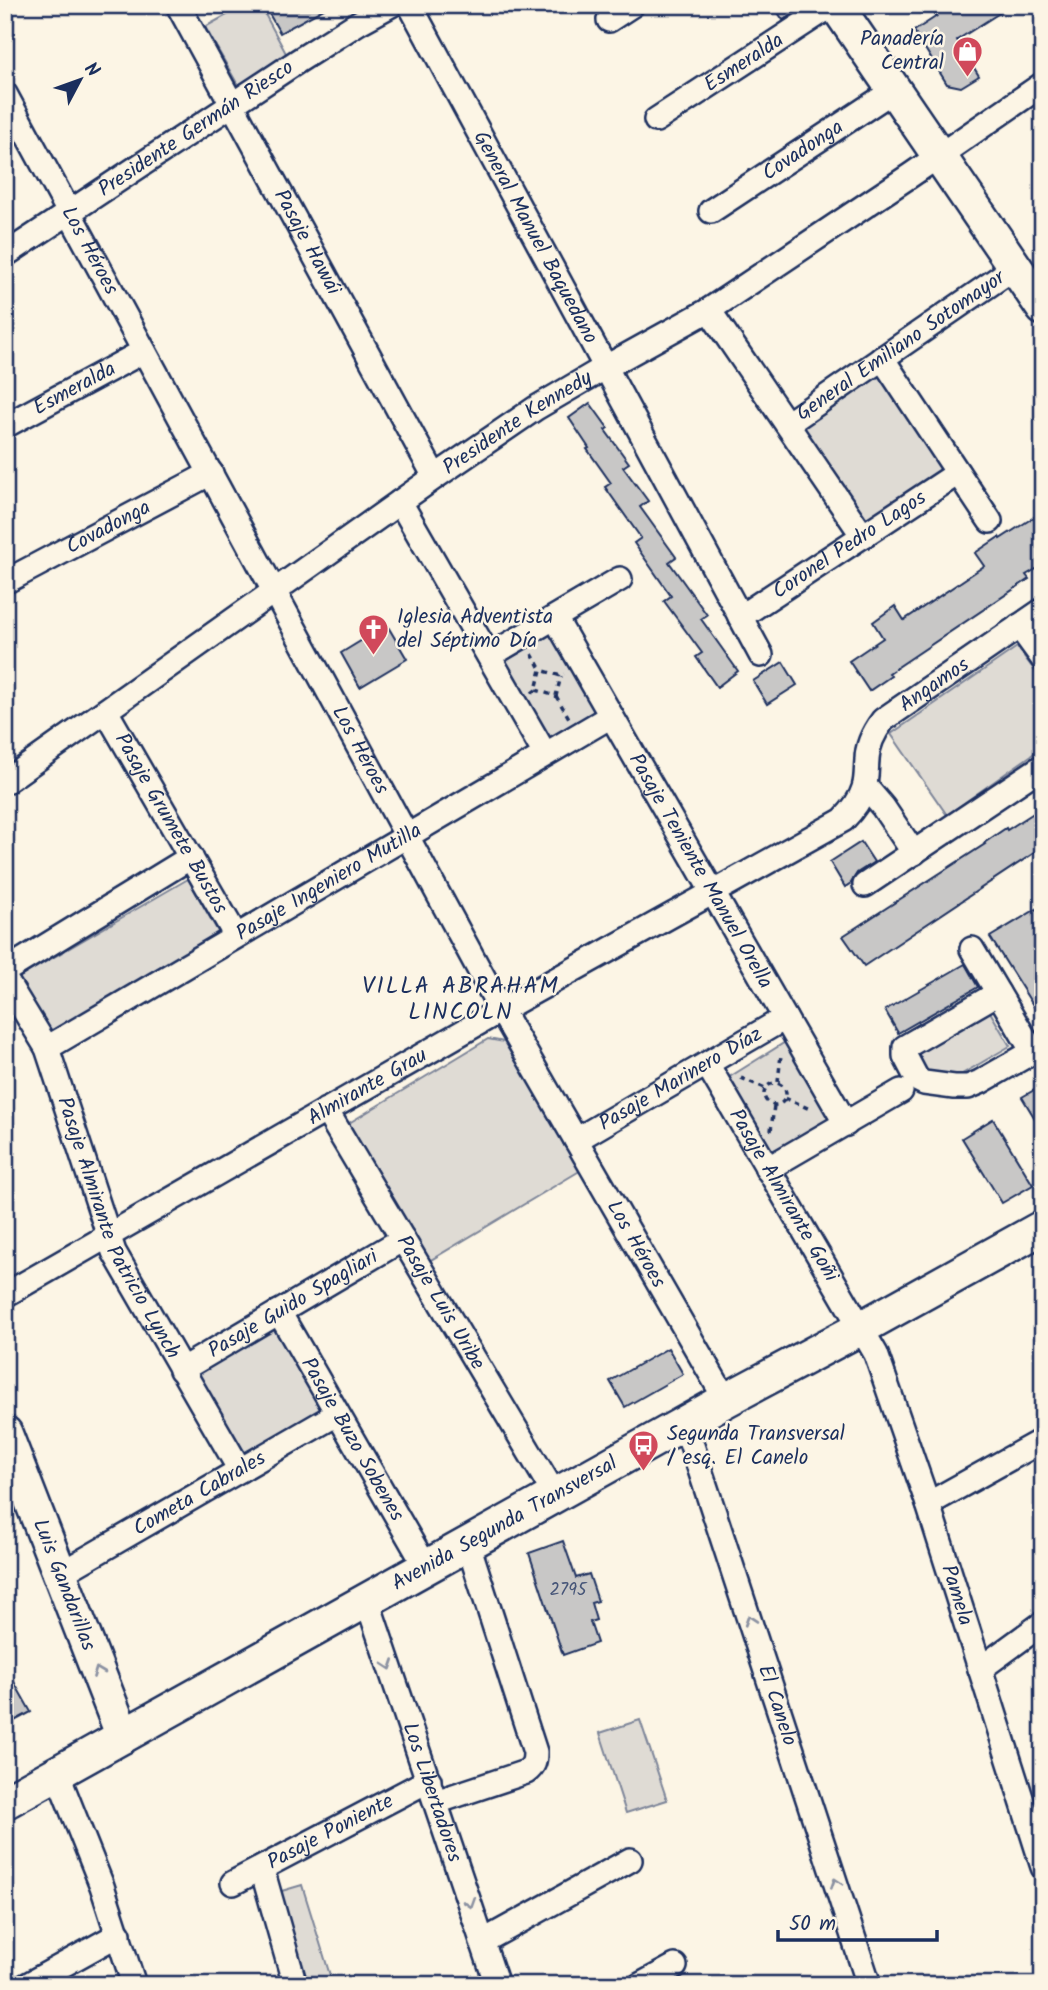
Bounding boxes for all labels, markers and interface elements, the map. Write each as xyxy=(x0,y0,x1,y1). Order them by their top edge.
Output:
place label: Panadería Central xyxy=(860,23,944,80)
street label: Esmeralda xyxy=(697,24,790,101)
shop icon: Panadería Central xyxy=(950,34,984,78)
north arrow xyxy=(46,46,116,116)
street label: Presidente Germán Riesco xyxy=(91,52,301,206)
text: N xyxy=(76,56,107,85)
street label: Covadonga xyxy=(755,111,850,189)
street label: General Manuel Baquedano xyxy=(464,125,606,350)
street label: Pasaje Hawái xyxy=(265,183,350,302)
street label: Los Héroes xyxy=(52,200,127,301)
street label: General Emiliano Sotomayor xyxy=(789,261,1013,430)
street label: Esmeralda xyxy=(27,353,122,424)
street label: Presidente Kennedy xyxy=(436,362,599,484)
street label: Coronel Pedro Lagos xyxy=(766,482,933,608)
street label: Covadonga xyxy=(60,491,157,563)
place label: Iglesia Adventista del Séptimo Día xyxy=(397,601,553,658)
church icon: Iglesia Adventista del Séptimo Día xyxy=(357,612,391,656)
street label: Angamos xyxy=(892,649,976,721)
street label: Los Héroes xyxy=(323,700,398,800)
street label: Pasaje Grumete Bustos xyxy=(106,727,236,920)
street label: Pasaje Teniente Manuel Orella xyxy=(620,747,781,995)
street label: Pasaje Ingeniero Mutilla xyxy=(230,814,428,950)
district label: VILLA ABRAHAM LINCOLN xyxy=(362,969,560,1031)
street label: Pasaje Marinero Díaz xyxy=(592,1018,769,1140)
street label: Almirante Grau xyxy=(301,1039,434,1134)
street label: Pasaje Almirante Patricio Lynch xyxy=(48,1093,189,1365)
street label: Pasaje Almirante Goñi xyxy=(720,1103,848,1289)
street label: Los Héroes xyxy=(598,1194,675,1294)
street label: Pasaje Luis Uribe xyxy=(387,1229,494,1377)
street label: Pasaje Guido Spagliari xyxy=(202,1240,385,1367)
street label: Pasaje Buzo Sobenes xyxy=(292,1351,413,1528)
place label: Segunda Transversal / esq. El Canelo xyxy=(667,1418,845,1475)
bus stop icon: Segunda Transversal / esq. El Canelo xyxy=(627,1429,661,1473)
street label: Cometa Cabrales xyxy=(127,1442,272,1545)
street label: Avenida Segunda Transversal xyxy=(386,1447,624,1600)
street label: Luis Gandarillas xyxy=(24,1514,105,1656)
street label: Pamela xyxy=(932,1560,982,1630)
house number: 2795 xyxy=(549,1576,588,1605)
one-way arrow xyxy=(744,1614,758,1626)
one-way arrow xyxy=(381,1658,395,1670)
street label: El Canelo xyxy=(749,1660,806,1750)
one-way arrow xyxy=(93,1667,107,1679)
street label: Los Libertadores xyxy=(393,1718,471,1867)
street label: Pasaje Poniente xyxy=(261,1785,400,1879)
one-way arrow xyxy=(830,1877,844,1889)
one-way arrow xyxy=(461,1897,476,1909)
scale bar xyxy=(778,1899,938,1943)
text: 50 m xyxy=(789,1908,836,1941)

